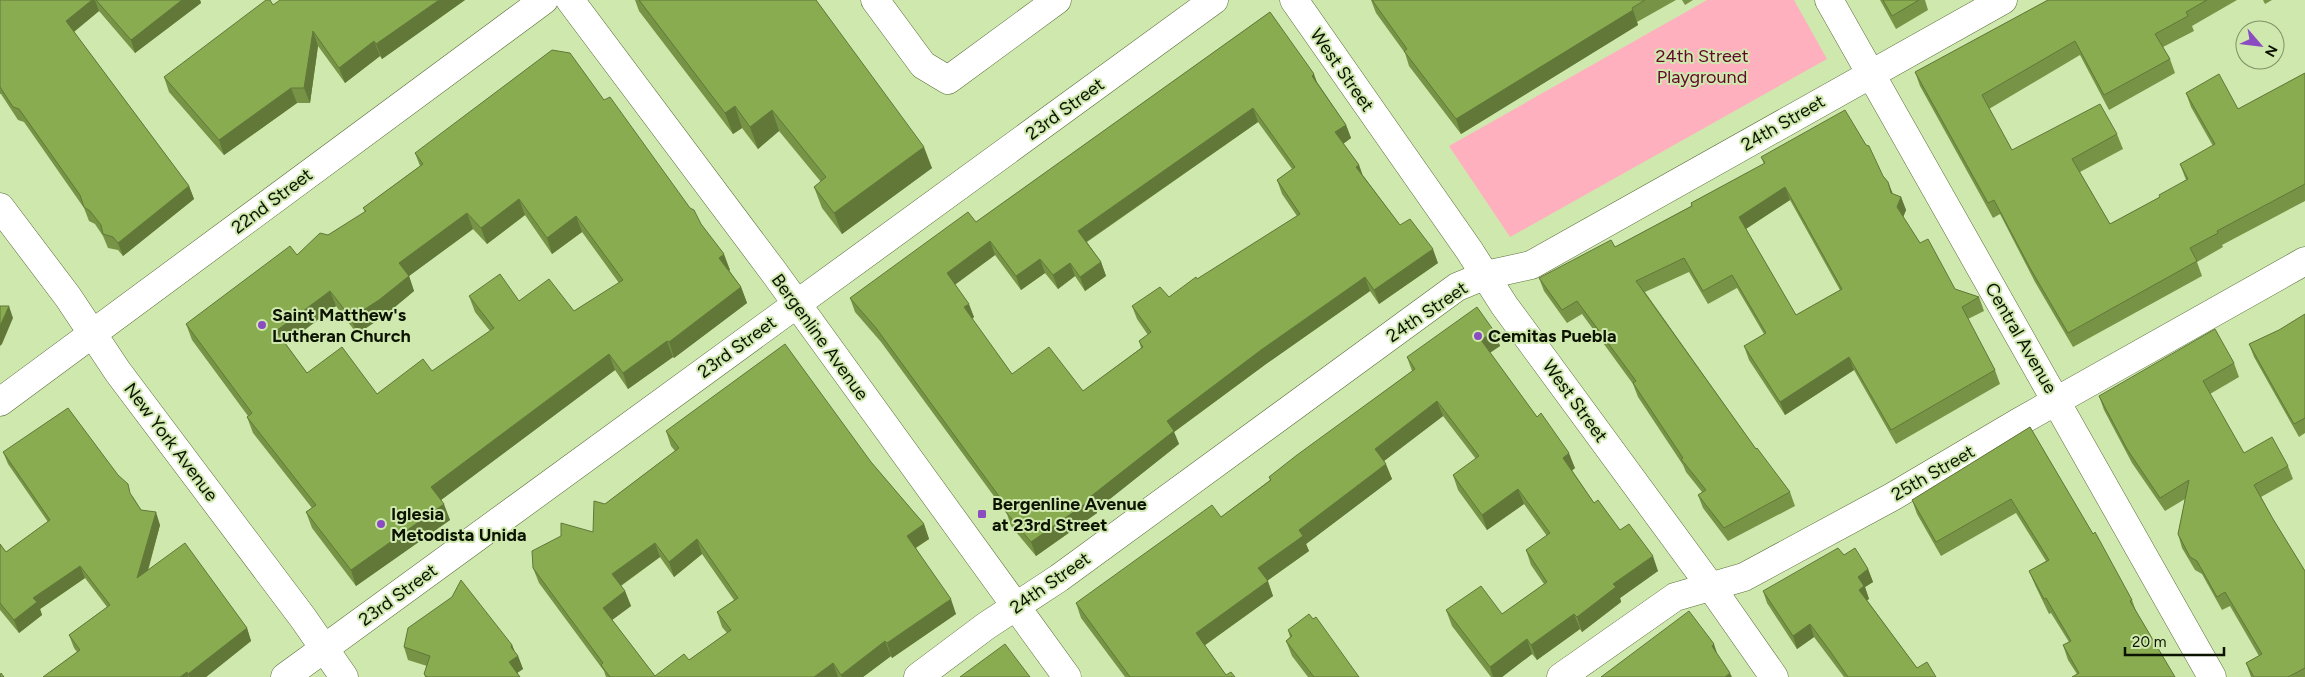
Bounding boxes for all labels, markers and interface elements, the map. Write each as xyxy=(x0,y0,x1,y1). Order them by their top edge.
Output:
north arrow xyxy=(2235,20,2285,70)
street label: West Street xyxy=(1305,24,1379,116)
text: N xyxy=(2261,42,2281,60)
park label: 24th Street Playground xyxy=(1656,45,1749,88)
street label: 23rd Street xyxy=(1022,73,1109,145)
street label: 24th Street xyxy=(1737,90,1829,156)
street label: 22nd Street xyxy=(227,163,317,239)
street label: Bergenline Avenue xyxy=(767,270,873,405)
street label: 24th Street xyxy=(1382,277,1472,347)
street label: Central Avenue xyxy=(1980,279,2062,397)
place label: Saint Matthew's Lutheran Church xyxy=(272,304,411,347)
street label: 23rd Street xyxy=(694,311,781,383)
marker: Saint Matthew's Lutheran Church xyxy=(256,319,268,331)
place label: Cemitas Puebla xyxy=(1488,325,1617,347)
marker: Cemitas Puebla xyxy=(1472,330,1484,342)
street label: West Street xyxy=(1538,356,1612,447)
street label: New York Avenue xyxy=(119,378,223,506)
street label: 25th Street xyxy=(1888,440,1979,506)
place label: Bergenline Avenue at 23rd Street xyxy=(992,493,1147,536)
place label: Iglesia Metodista Unida xyxy=(391,503,527,546)
marker: Bergenline Avenue at 23rd Street xyxy=(976,508,988,520)
marker: Iglesia Metodista Unida xyxy=(375,518,387,530)
street label: 24th Street xyxy=(1006,547,1095,619)
street label: 23rd Street xyxy=(355,559,442,631)
scale bar xyxy=(2125,624,2224,656)
text: 20 m xyxy=(2132,633,2166,651)

